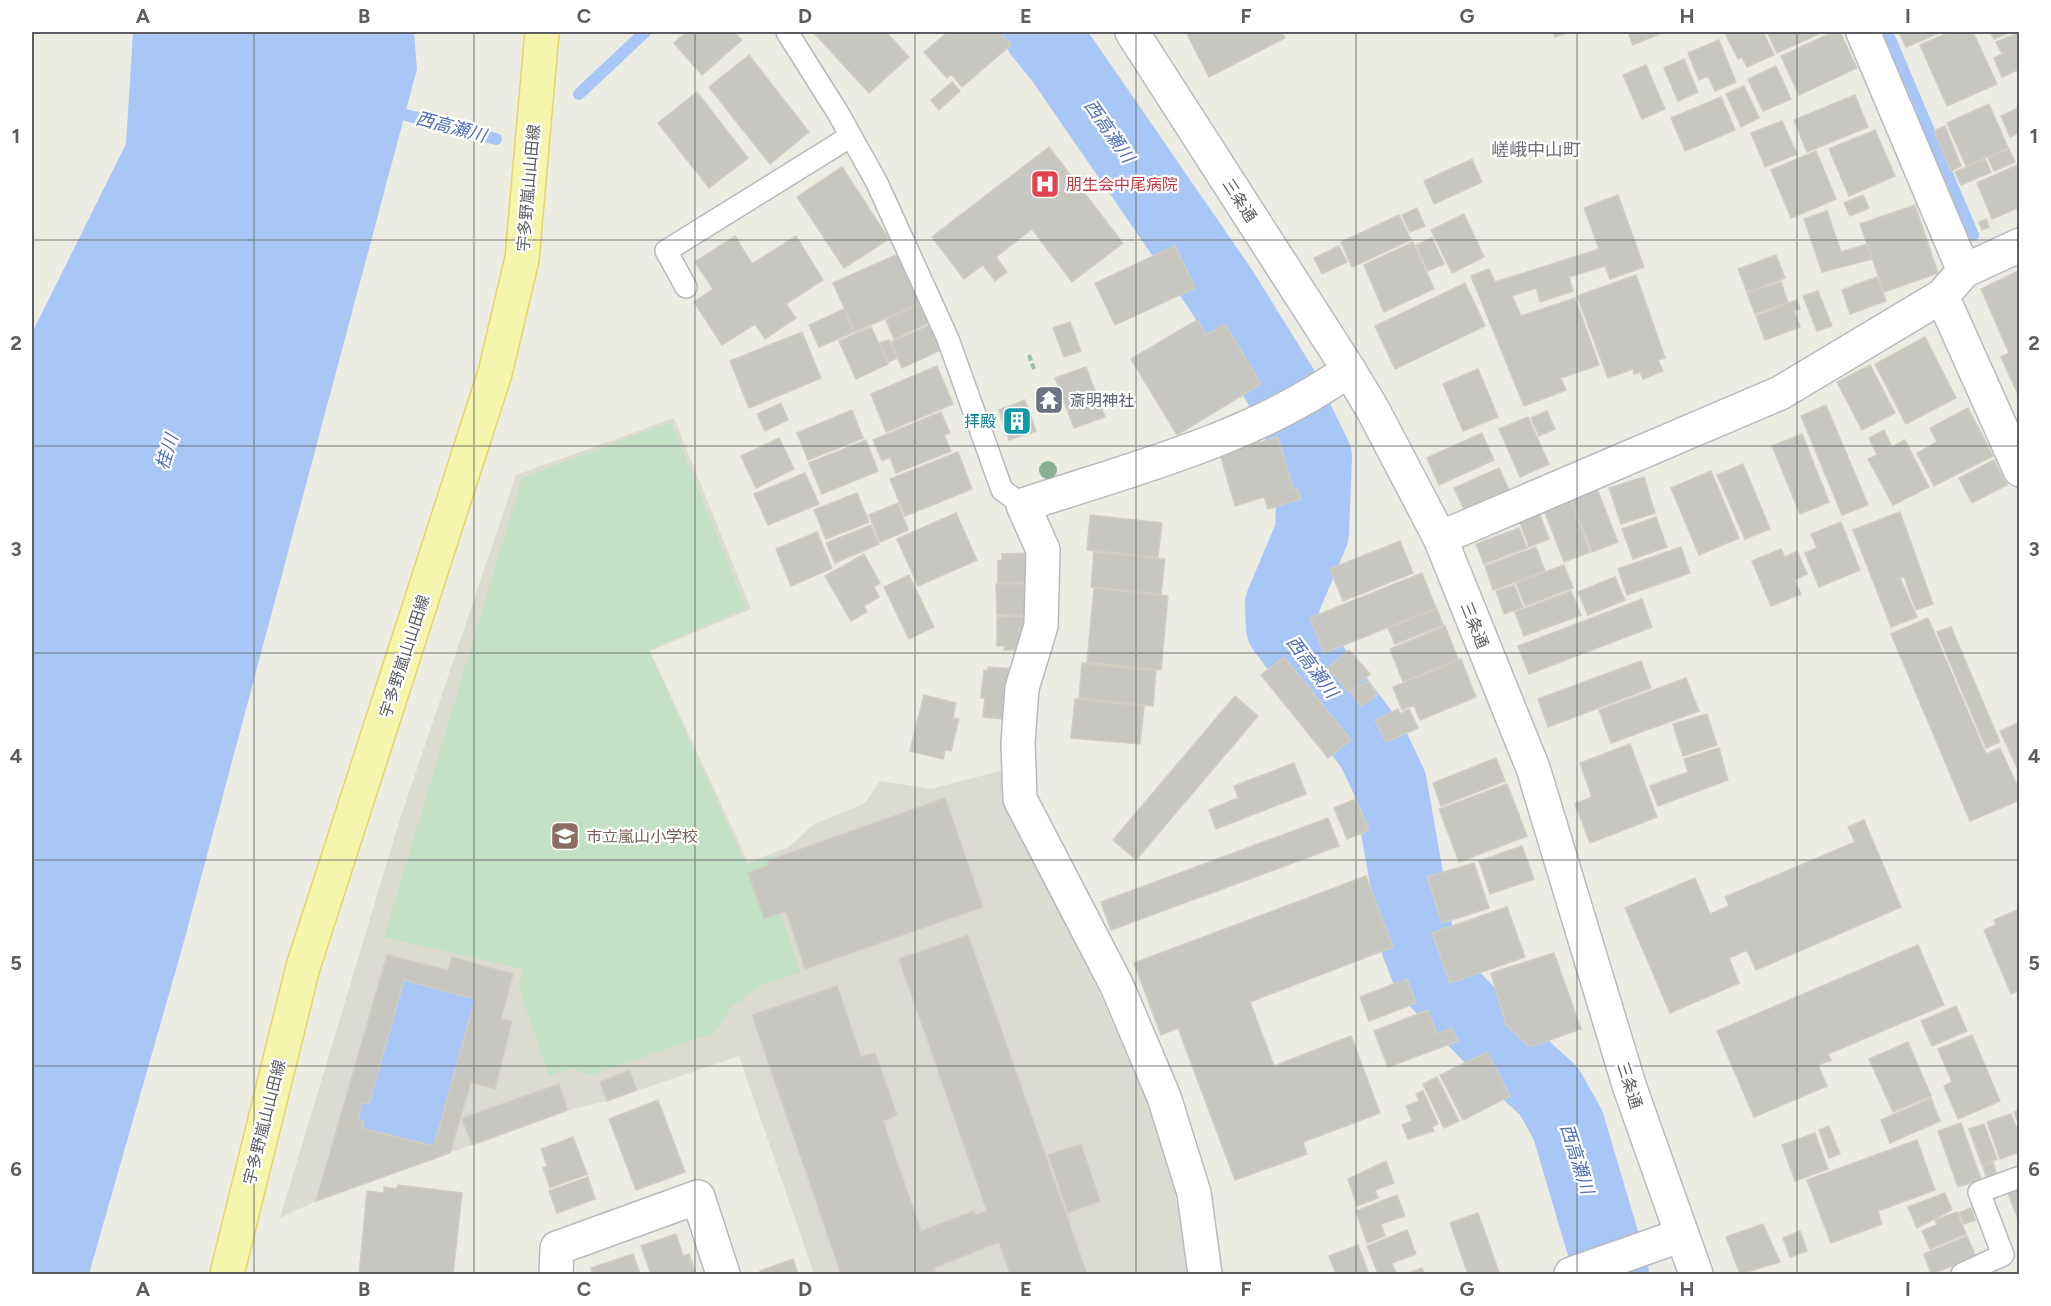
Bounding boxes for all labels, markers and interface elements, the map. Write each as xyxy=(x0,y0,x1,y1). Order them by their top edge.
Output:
text: A xyxy=(136,4,151,28)
text: B xyxy=(358,4,370,28)
text: C xyxy=(577,4,591,28)
text: D xyxy=(798,4,812,28)
text: E xyxy=(1020,4,1032,28)
text: F xyxy=(1240,4,1252,28)
text: G xyxy=(1460,4,1475,28)
text: H xyxy=(1680,4,1695,28)
text: I xyxy=(1905,4,1911,28)
water label: 西高瀬川 xyxy=(1079,95,1140,168)
water label: 西高瀬川 xyxy=(413,107,491,147)
street label: 宇多野嵐山山田線 xyxy=(513,123,544,253)
text: 1 xyxy=(12,124,20,148)
text: 1 xyxy=(2030,124,2038,148)
district label: 嵯峨中山町 xyxy=(1491,139,1581,161)
hospital icon: 朋生会中尾病院 xyxy=(1029,168,1061,200)
place label: 朋生会中尾病院 xyxy=(1066,175,1178,194)
street label: 三条通 xyxy=(1219,175,1261,226)
text: 2 xyxy=(10,331,22,355)
text: 2 xyxy=(2028,331,2040,355)
temple icon: 斎明神社 xyxy=(1033,384,1065,416)
place label: 斎明神社 xyxy=(1070,391,1134,410)
building icon: 拝殿 xyxy=(1001,405,1033,437)
place label: 拝殿 xyxy=(964,412,996,431)
water label: 桂川 xyxy=(151,430,183,472)
text: 3 xyxy=(10,537,22,561)
text: 3 xyxy=(2028,537,2040,561)
street label: 宇多野嵐山山田線 xyxy=(376,592,433,720)
street label: 三条通 xyxy=(1457,599,1492,651)
water label: 西高瀬川 xyxy=(1282,632,1344,704)
text: 4 xyxy=(10,744,23,768)
text: 4 xyxy=(2028,744,2041,768)
school or university icon: 市立嵐山小学校 xyxy=(549,820,581,852)
place label: 市立嵐山小学校 xyxy=(586,827,698,846)
text: 5 xyxy=(10,951,22,975)
text: 5 xyxy=(2028,951,2040,975)
street label: 宇多野嵐山山田線 xyxy=(240,1058,289,1187)
street label: 三条通 xyxy=(1613,1059,1646,1111)
water label: 西高瀬川 xyxy=(1555,1121,1599,1199)
text: 6 xyxy=(10,1157,22,1181)
text: 6 xyxy=(2028,1157,2040,1181)
text: A xyxy=(136,1277,151,1301)
text: B xyxy=(358,1277,370,1301)
text: C xyxy=(577,1277,591,1301)
text: D xyxy=(798,1277,812,1301)
text: E xyxy=(1020,1277,1032,1301)
text: F xyxy=(1240,1277,1252,1301)
text: G xyxy=(1460,1277,1475,1301)
text: H xyxy=(1680,1277,1695,1301)
text: I xyxy=(1905,1277,1911,1301)

